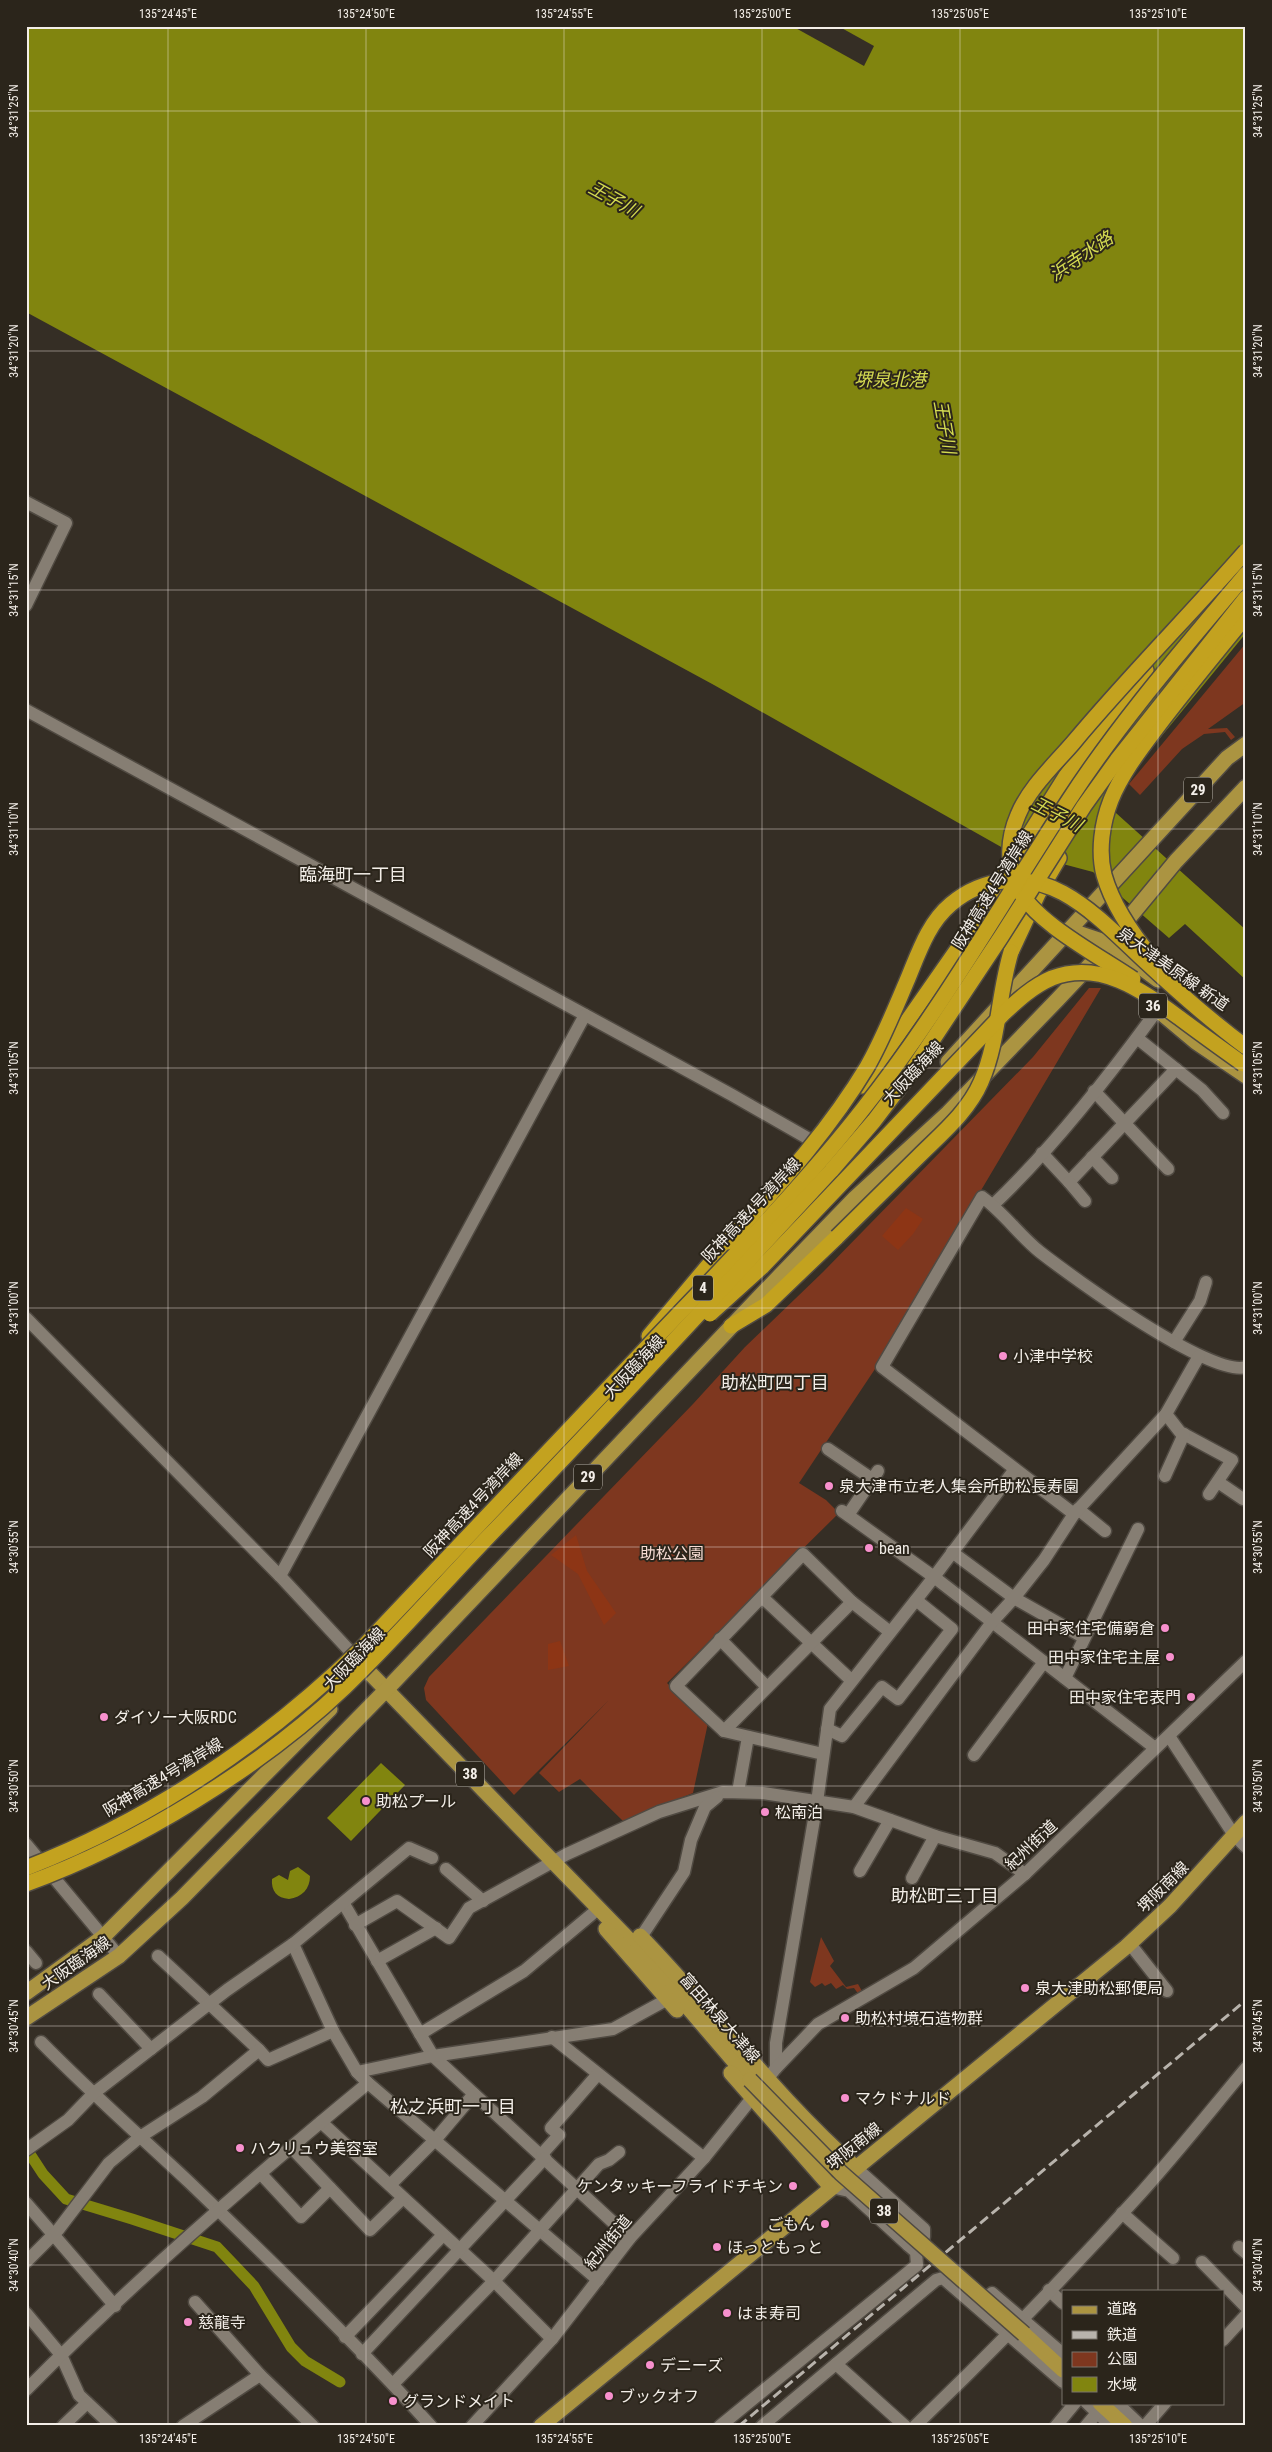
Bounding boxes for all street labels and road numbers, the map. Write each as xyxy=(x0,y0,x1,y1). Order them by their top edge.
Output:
road number: 29 xyxy=(1184,778,1212,802)
street label: 阪神高速4号湾岸線 xyxy=(948,827,1036,953)
street label: 泉大津美原線 新道 xyxy=(1114,923,1232,1015)
road number: 36 xyxy=(1139,994,1167,1018)
street label: 大阪臨海線 xyxy=(879,1037,947,1109)
street label: 阪神高速4号湾岸線 xyxy=(698,1154,804,1266)
road number: 4 xyxy=(693,1276,713,1300)
street label: 大阪臨海線 xyxy=(600,1331,668,1403)
street label: 阪神高速4号湾岸線 xyxy=(420,1449,526,1561)
road number: 29 xyxy=(574,1464,602,1490)
street label: 大阪臨海線 xyxy=(319,1624,389,1694)
street label: 阪神高速4号湾岸線 xyxy=(100,1734,226,1820)
road number: 38 xyxy=(456,1762,484,1786)
street label: 紀州街道 xyxy=(1001,1816,1061,1874)
street label: 堺阪南線 xyxy=(1134,1858,1192,1916)
street label: 大阪臨海線 xyxy=(38,1932,114,1994)
street label: 富田林泉大津線 xyxy=(676,1969,764,2067)
street label: 堺阪南線 xyxy=(823,2118,885,2174)
road number: 38 xyxy=(870,2198,898,2224)
street label: 紀州街道 xyxy=(580,2211,636,2273)

